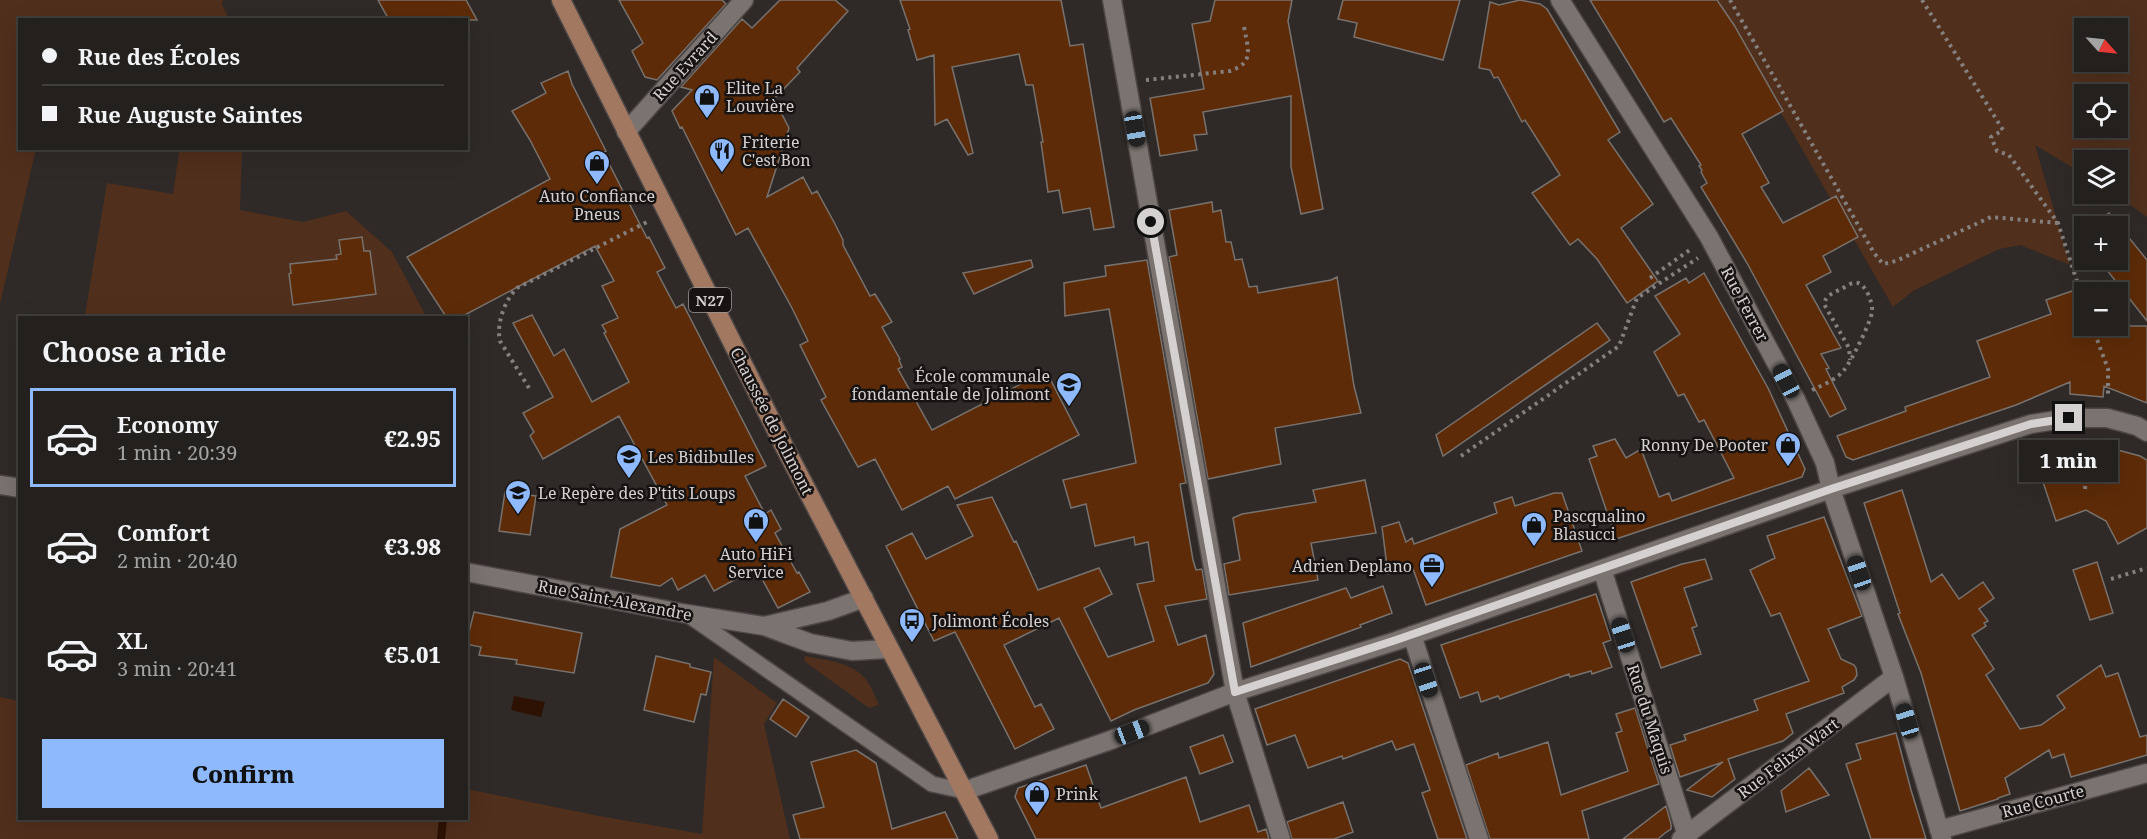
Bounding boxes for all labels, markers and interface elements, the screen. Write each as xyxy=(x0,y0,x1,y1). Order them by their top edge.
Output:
north arrow xyxy=(2074,18,2128,72)
map controls xyxy=(2074,18,2128,336)
street label: Rue Evrard xyxy=(648,26,722,105)
text: Rue des Écoles xyxy=(78,41,240,71)
place label: Elite La Louvière xyxy=(726,77,794,117)
shop icon: Elite La Louvière xyxy=(692,82,722,120)
button: locate xyxy=(2074,84,2128,138)
text: Rue Auguste Saintes xyxy=(78,99,303,129)
car xyxy=(1123,110,1147,148)
place label: Friterie C'est Bon xyxy=(742,131,811,171)
restaurant icon: Friterie C'est Bon xyxy=(707,136,737,174)
shop icon: Auto Confiance Pneus xyxy=(582,148,612,186)
button: layers xyxy=(2074,150,2128,204)
place label: Auto Confiance Pneus xyxy=(539,185,655,225)
route start xyxy=(1137,208,1164,235)
button: + xyxy=(2074,216,2128,270)
street label: Rue Ferrer xyxy=(1716,263,1774,346)
button: − xyxy=(2074,282,2128,336)
road number: N27 xyxy=(689,288,731,312)
text: Choose a ride xyxy=(42,333,227,370)
street label: Chaussée de Jolimont xyxy=(725,344,819,499)
car xyxy=(1770,361,1802,401)
place label: École communale fondamentale de Jolimont xyxy=(852,365,1050,405)
school or university icon: École communale fondamentale de Jolimont xyxy=(1054,370,1084,408)
route end xyxy=(2055,404,2082,431)
text: Economy xyxy=(117,409,219,439)
icon: car xyxy=(45,411,99,465)
text: €2.95 xyxy=(384,423,441,453)
shop icon: Ronny De Pooter xyxy=(1773,430,1803,468)
place label: Ronny De Pooter xyxy=(1641,434,1768,456)
text: 1 min · 20:39 xyxy=(117,439,237,466)
callout: 1 min xyxy=(2020,439,2118,481)
school or university icon: Les Bidibulles xyxy=(614,442,644,480)
place label: Les Bidibulles xyxy=(648,446,754,468)
text: 1 min xyxy=(2040,447,2097,474)
school or university icon: Le Repère des P'tits Loups xyxy=(503,478,533,516)
place label: Le Repère des P'tits Loups xyxy=(538,482,736,504)
place label: Pascqualino Blasucci xyxy=(1553,505,1645,545)
shop icon: Auto HiFi Service xyxy=(741,506,771,544)
shop icon: Pascqualino Blasucci xyxy=(1519,510,1549,548)
text: Comfort xyxy=(117,517,210,547)
icon: car xyxy=(45,519,99,573)
text: €3.98 xyxy=(384,531,441,561)
place label: Auto HiFi Service xyxy=(720,543,792,583)
text: 2 min · 20:40 xyxy=(117,547,237,574)
office icon: Adrien Deplano xyxy=(1417,551,1447,589)
car xyxy=(1845,553,1873,593)
place label: Adrien Deplano xyxy=(1292,555,1412,577)
street label: Rue Saint-Alexandre xyxy=(536,574,694,626)
bus stop icon: Jolimont Écoles xyxy=(897,606,927,644)
place label: Jolimont Écoles xyxy=(931,610,1049,632)
car xyxy=(1609,615,1637,655)
text: XL xyxy=(117,625,148,655)
icon: car xyxy=(45,627,99,681)
text: €5.01 xyxy=(384,639,441,669)
text: 3 min · 20:41 xyxy=(117,655,237,682)
car xyxy=(1412,660,1440,700)
street label: Rue du Maquis xyxy=(1622,661,1678,777)
car xyxy=(1893,701,1921,741)
street label: Rue Felixa Wart xyxy=(1733,713,1843,803)
car xyxy=(1112,717,1152,747)
button: Confirm xyxy=(42,739,444,808)
shop icon: Prink xyxy=(1022,779,1052,817)
street label: Rue Courte xyxy=(1999,779,2087,823)
place label: Prink xyxy=(1056,783,1099,805)

